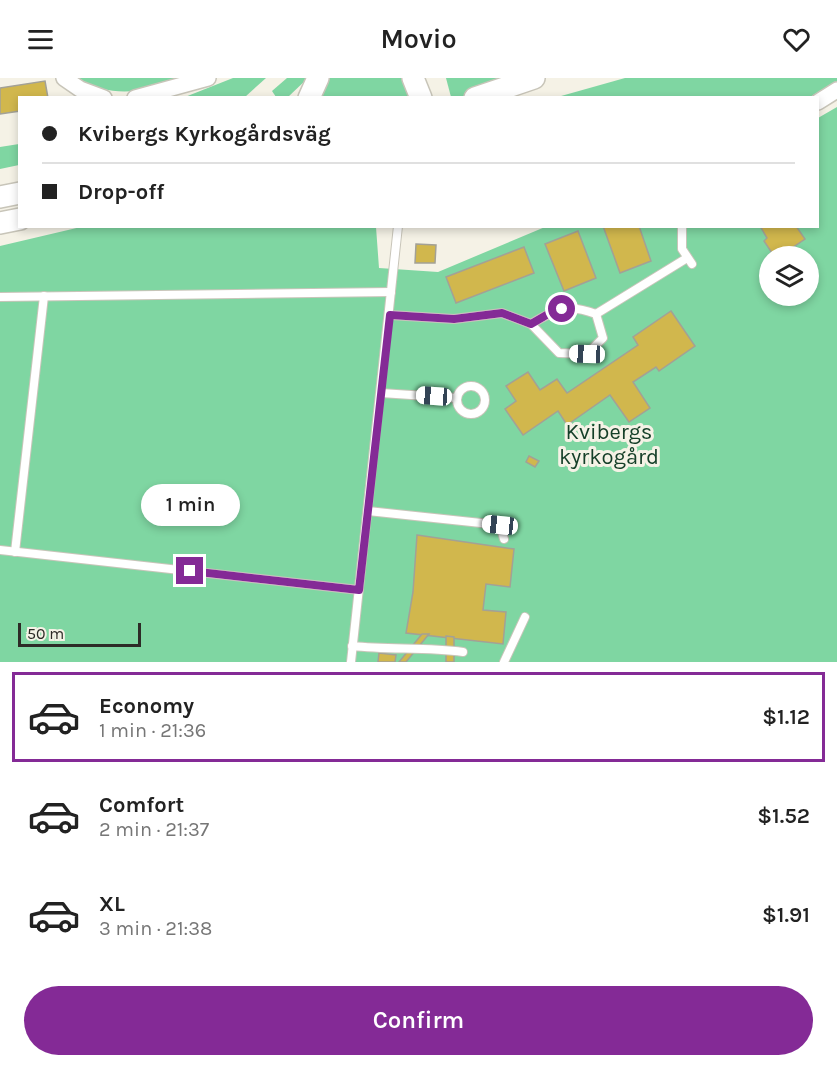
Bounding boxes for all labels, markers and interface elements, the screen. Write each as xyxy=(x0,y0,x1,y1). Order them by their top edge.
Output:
icon: menu xyxy=(24,23,57,56)
text: Movio xyxy=(380,23,457,55)
icon: heart xyxy=(780,23,813,56)
text: Kvibergs Kyrkogårdsväg xyxy=(78,121,331,147)
text: Drop-off xyxy=(78,179,164,205)
map controls xyxy=(759,246,819,306)
button: layers xyxy=(759,246,819,306)
route start xyxy=(548,295,575,322)
car xyxy=(569,344,605,364)
car xyxy=(415,386,453,406)
park label: Kvibergs kyrkogård xyxy=(559,419,659,470)
callout: 1 min xyxy=(140,484,240,526)
text: 1 min xyxy=(166,493,215,516)
car xyxy=(481,514,519,536)
route end xyxy=(176,557,203,584)
scale bar xyxy=(18,620,141,648)
text: 50 m xyxy=(27,624,64,643)
icon: car xyxy=(27,690,81,744)
text: Economy xyxy=(99,693,194,719)
text: $1.12 xyxy=(762,704,810,730)
text: 1 min · 21:36 xyxy=(99,719,206,742)
icon: car xyxy=(27,789,81,843)
text: Comfort xyxy=(99,792,184,818)
text: $1.52 xyxy=(757,803,810,829)
text: 2 min · 21:37 xyxy=(99,818,209,841)
icon: car xyxy=(27,888,81,942)
text: XL xyxy=(99,891,125,917)
text: $1.91 xyxy=(762,902,810,928)
text: 3 min · 21:38 xyxy=(99,917,212,940)
button: Confirm xyxy=(24,986,813,1055)

